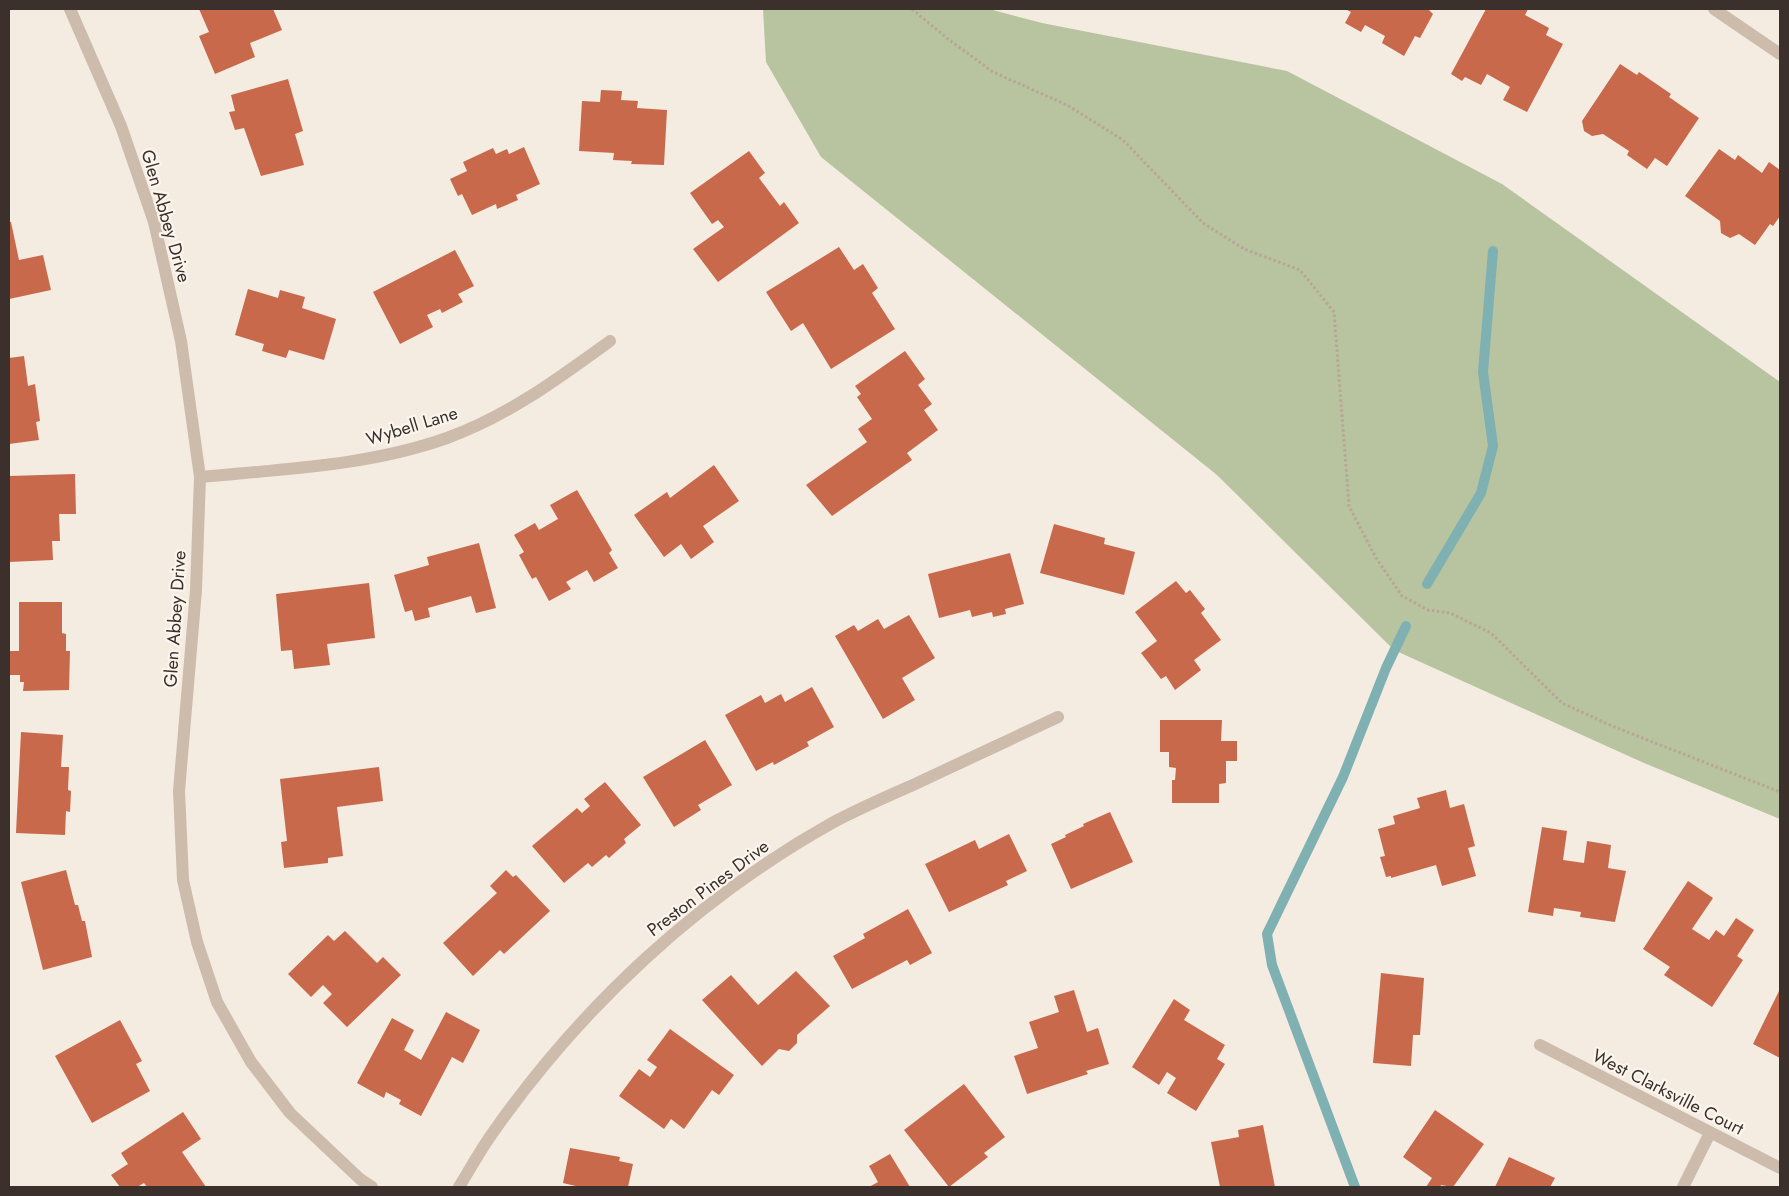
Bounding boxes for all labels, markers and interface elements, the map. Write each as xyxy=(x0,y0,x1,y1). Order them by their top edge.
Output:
street label: Glen Abbey Drive xyxy=(135,147,197,285)
street label: Wybell Lane xyxy=(363,400,461,452)
street label: Glen Abbey Drive xyxy=(157,550,193,688)
street label: Preston Pines Drive xyxy=(642,833,774,943)
street label: West Clarksville Court xyxy=(1588,1043,1749,1142)

